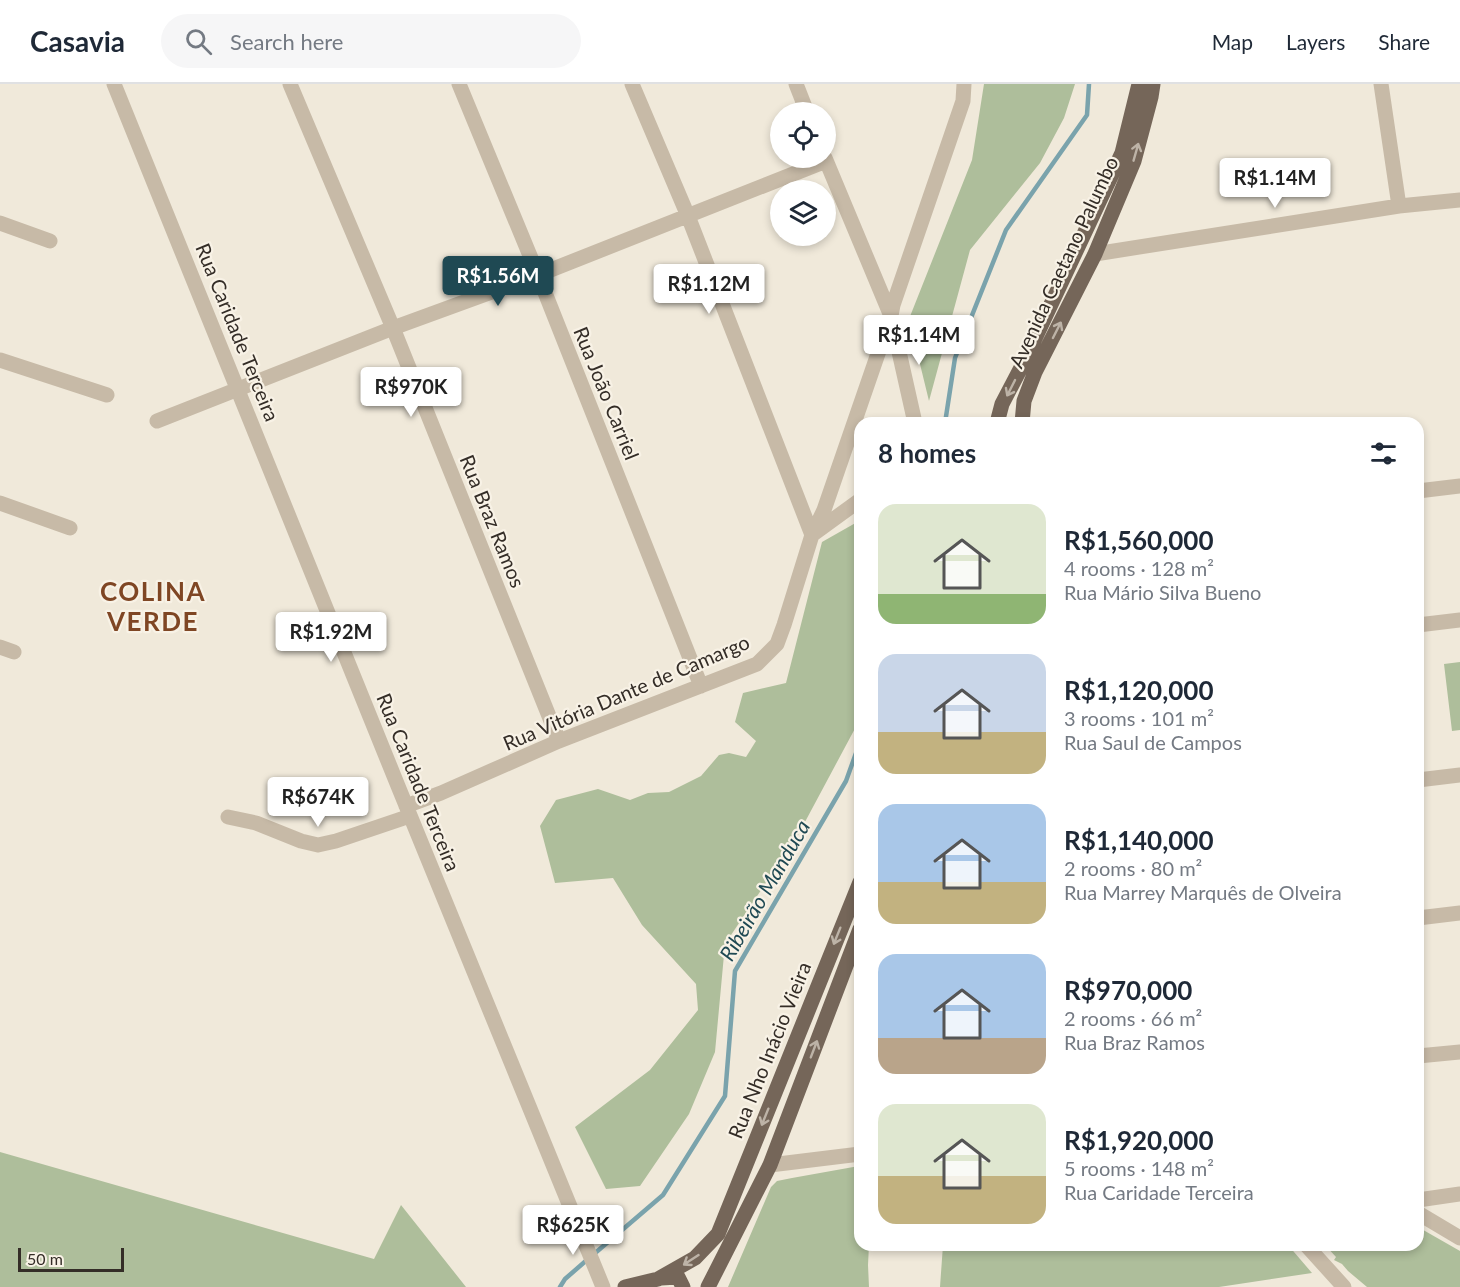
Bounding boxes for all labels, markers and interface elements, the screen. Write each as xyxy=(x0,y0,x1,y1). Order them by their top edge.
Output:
search box xyxy=(161,14,581,68)
text: Casavia xyxy=(30,24,125,58)
icon: search xyxy=(182,25,215,58)
text: Search here xyxy=(230,28,344,55)
text: Map xyxy=(1212,29,1253,54)
text: Layers xyxy=(1286,29,1345,54)
text: Share xyxy=(1378,29,1430,54)
map controls xyxy=(770,102,836,246)
button: locate xyxy=(770,102,836,168)
one-way arrow xyxy=(1131,143,1142,162)
street label: Avenida Caetano Palumbo xyxy=(1003,152,1123,372)
pin: R$1.14M xyxy=(1220,158,1330,209)
text: R$1.14M xyxy=(1234,165,1316,189)
button: layers xyxy=(770,180,836,246)
street label: Rua Caridade Terceira xyxy=(191,240,285,424)
pin: R$1.56M xyxy=(443,256,553,307)
text: R$1.56M xyxy=(457,263,539,287)
pin: R$1.12M xyxy=(654,264,764,315)
text: R$1.12M xyxy=(668,271,750,295)
pin: R$1.14M xyxy=(864,315,974,366)
text: R$1.14M xyxy=(878,322,960,346)
one-way arrow xyxy=(1051,322,1063,339)
street label: Rua João Carriel xyxy=(569,323,645,463)
pin: R$970K xyxy=(362,367,460,418)
text: R$970K xyxy=(375,374,447,398)
one-way arrow xyxy=(1004,379,1016,397)
text: 8 homes xyxy=(878,437,976,469)
icon: filters xyxy=(1367,437,1400,470)
street label: Rua Braz Ramos xyxy=(455,451,531,591)
text: R$1,560,000 xyxy=(1064,524,1214,556)
icon: home xyxy=(926,528,998,600)
text: 4 rooms · 128 m² xyxy=(1064,556,1214,580)
district label: COLINA VERDE xyxy=(100,575,206,637)
text: Rua Mário Silva Bueno xyxy=(1064,580,1261,604)
pin: R$1.92M xyxy=(276,612,386,663)
text: R$1.92M xyxy=(290,619,372,643)
street label: Rua Vitória Dante de Camargo xyxy=(499,629,753,755)
text: R$1,120,000 xyxy=(1064,674,1214,706)
icon: home xyxy=(926,678,998,750)
street label: Rua Caridade Terceira xyxy=(372,690,466,874)
text: 3 rooms · 101 m² xyxy=(1064,706,1214,730)
text: Rua Saul de Campos xyxy=(1064,730,1242,754)
pin: R$674K xyxy=(269,777,367,828)
text: R$674K xyxy=(282,784,354,808)
water label: Ribeirão Manduca xyxy=(714,815,814,965)
text: R$1,140,000 xyxy=(1064,824,1214,856)
icon: home xyxy=(926,828,998,900)
text: 2 rooms · 80 m² xyxy=(1064,856,1202,880)
text: Rua Marrey Marquês de Olveira xyxy=(1064,880,1342,904)
one-way arrow xyxy=(831,926,842,945)
street label: Rua Nho Inácio Vieira xyxy=(723,958,815,1142)
text: R$970,000 xyxy=(1064,974,1192,1006)
icon: home xyxy=(926,978,998,1050)
text: 2 rooms · 66 m² xyxy=(1064,1006,1202,1030)
text: Rua Braz Ramos xyxy=(1064,1030,1205,1054)
one-way arrow xyxy=(809,1040,820,1059)
one-way arrow xyxy=(759,1107,770,1126)
text: R$1,920,000 xyxy=(1064,1124,1214,1156)
icon: home xyxy=(926,1128,998,1200)
text: 5 rooms · 148 m² xyxy=(1064,1156,1214,1180)
text: Rua Caridade Terceira xyxy=(1064,1180,1254,1204)
pin: R$625K xyxy=(524,1205,622,1256)
text: R$625K xyxy=(537,1212,609,1236)
scale bar xyxy=(18,1245,124,1272)
text: 50 m xyxy=(27,1249,63,1268)
one-way arrow xyxy=(682,1253,699,1266)

